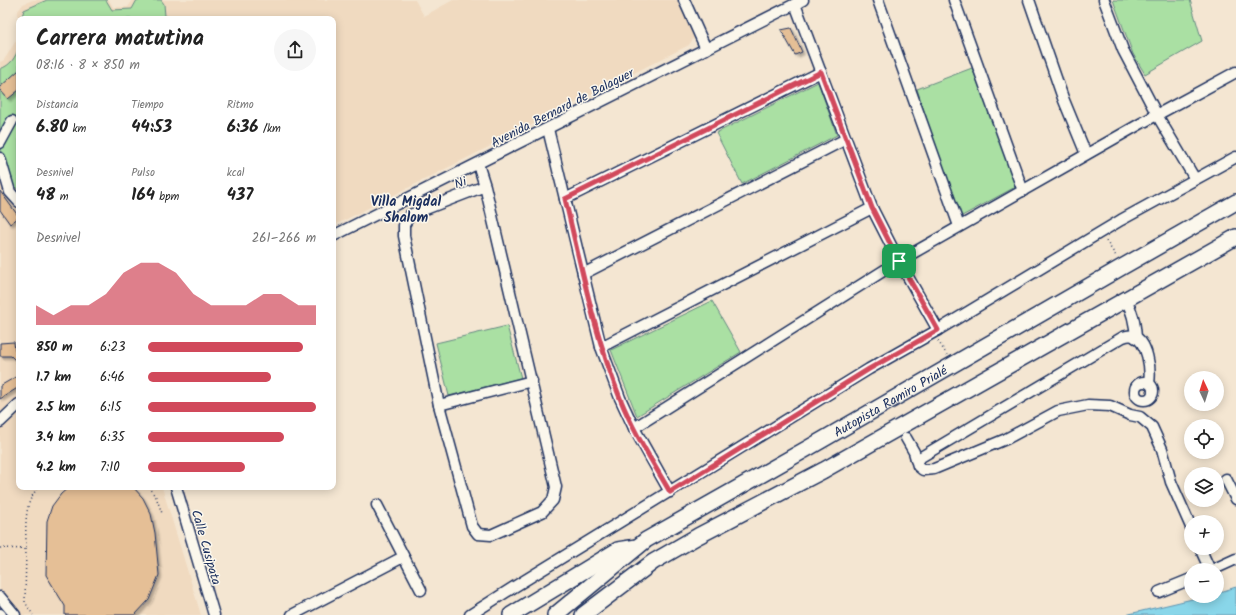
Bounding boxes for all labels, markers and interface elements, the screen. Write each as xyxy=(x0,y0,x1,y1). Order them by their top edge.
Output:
text: Carrera matutina xyxy=(36,22,204,57)
button: share xyxy=(274,29,316,71)
text: 08:16 · 8 × 850 m xyxy=(36,55,140,76)
street label: Avenida Bernard de Balaguer xyxy=(487,63,639,154)
text: Distancia xyxy=(36,96,78,114)
text: Tiempo xyxy=(131,96,164,114)
text: Ritmo xyxy=(227,96,254,114)
text: 6.80 xyxy=(36,114,68,141)
text: 44:53 xyxy=(131,114,172,141)
text: 6:36 xyxy=(227,114,259,141)
text: km xyxy=(68,120,86,138)
text: /km xyxy=(259,120,281,138)
text: Desnivel xyxy=(36,164,74,182)
text: Pulso xyxy=(131,164,155,182)
text: kcal xyxy=(227,164,245,182)
street label: Ni xyxy=(451,171,471,195)
text: 48 xyxy=(36,182,55,209)
text: 164 xyxy=(131,182,155,209)
text: 437 xyxy=(227,182,253,209)
text: m xyxy=(55,188,68,206)
text: bpm xyxy=(155,188,179,206)
district label: Villa Migdal Shalom xyxy=(371,191,441,229)
text: Desnivel xyxy=(36,228,80,249)
text: 261–266 m xyxy=(252,228,316,249)
pin xyxy=(882,244,916,278)
icon: arrive xyxy=(888,250,910,272)
text: 850 m xyxy=(36,337,73,358)
text: 6:23 xyxy=(100,337,125,358)
street label: Autopista Ramiro Prialé xyxy=(830,360,953,443)
text: 1.7 km xyxy=(36,367,71,388)
text: 6:46 xyxy=(100,367,125,388)
north arrow xyxy=(1184,371,1224,411)
map controls xyxy=(1184,371,1224,603)
text: 2.5 km xyxy=(36,397,75,418)
text: 6:15 xyxy=(100,397,122,418)
button: locate xyxy=(1184,419,1224,459)
text: 3.4 km xyxy=(36,427,75,448)
text: 6:35 xyxy=(100,427,125,448)
text: 4.2 km xyxy=(36,457,76,478)
text: 7:10 xyxy=(100,457,120,478)
button: layers xyxy=(1184,467,1224,507)
street label: Calle Cusipata xyxy=(185,507,226,588)
button: + xyxy=(1184,515,1224,555)
button: − xyxy=(1184,563,1224,603)

